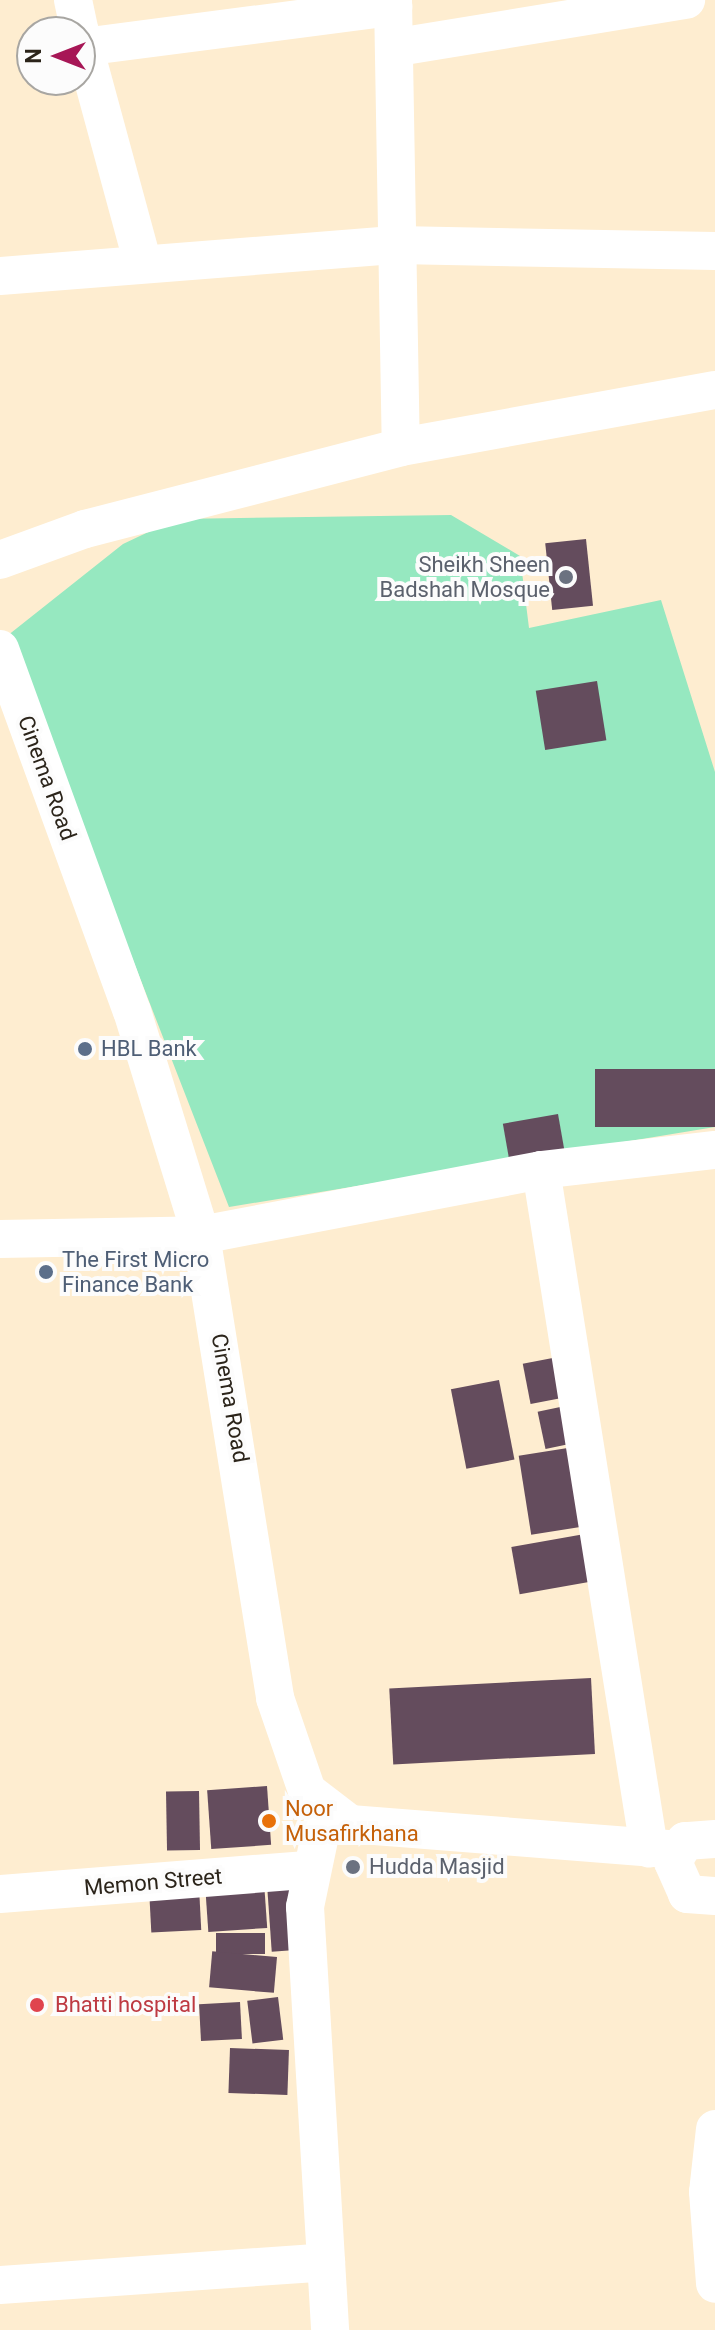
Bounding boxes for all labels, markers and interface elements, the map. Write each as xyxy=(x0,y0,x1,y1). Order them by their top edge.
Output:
north arrow xyxy=(16,16,96,96)
text: N xyxy=(21,48,46,64)
place label: Sheikh Sheen Badshah Mosque xyxy=(380,551,550,602)
marker: Sheikh Sheen Badshah Mosque xyxy=(557,568,575,586)
street label: Cinema Road xyxy=(12,712,82,844)
place label: HBL Bank xyxy=(101,1036,197,1062)
marker: HBL Bank xyxy=(76,1040,94,1058)
place label: The First Micro Finance Bank xyxy=(62,1246,209,1298)
marker: The First Micro Finance Bank xyxy=(37,1263,55,1281)
street label: Cinema Road xyxy=(206,1331,254,1465)
place label: Noor Musafirkhana xyxy=(285,1795,419,1846)
marker: Noor Musafirkhana xyxy=(260,1812,278,1830)
place label: Hudda Masjid xyxy=(369,1854,505,1880)
marker: Hudda Masjid xyxy=(344,1858,362,1876)
street label: Memon Street xyxy=(83,1863,223,1901)
place label: Bhatti hospital xyxy=(55,1992,196,2018)
marker: Bhatti hospital xyxy=(26,1994,48,2016)

